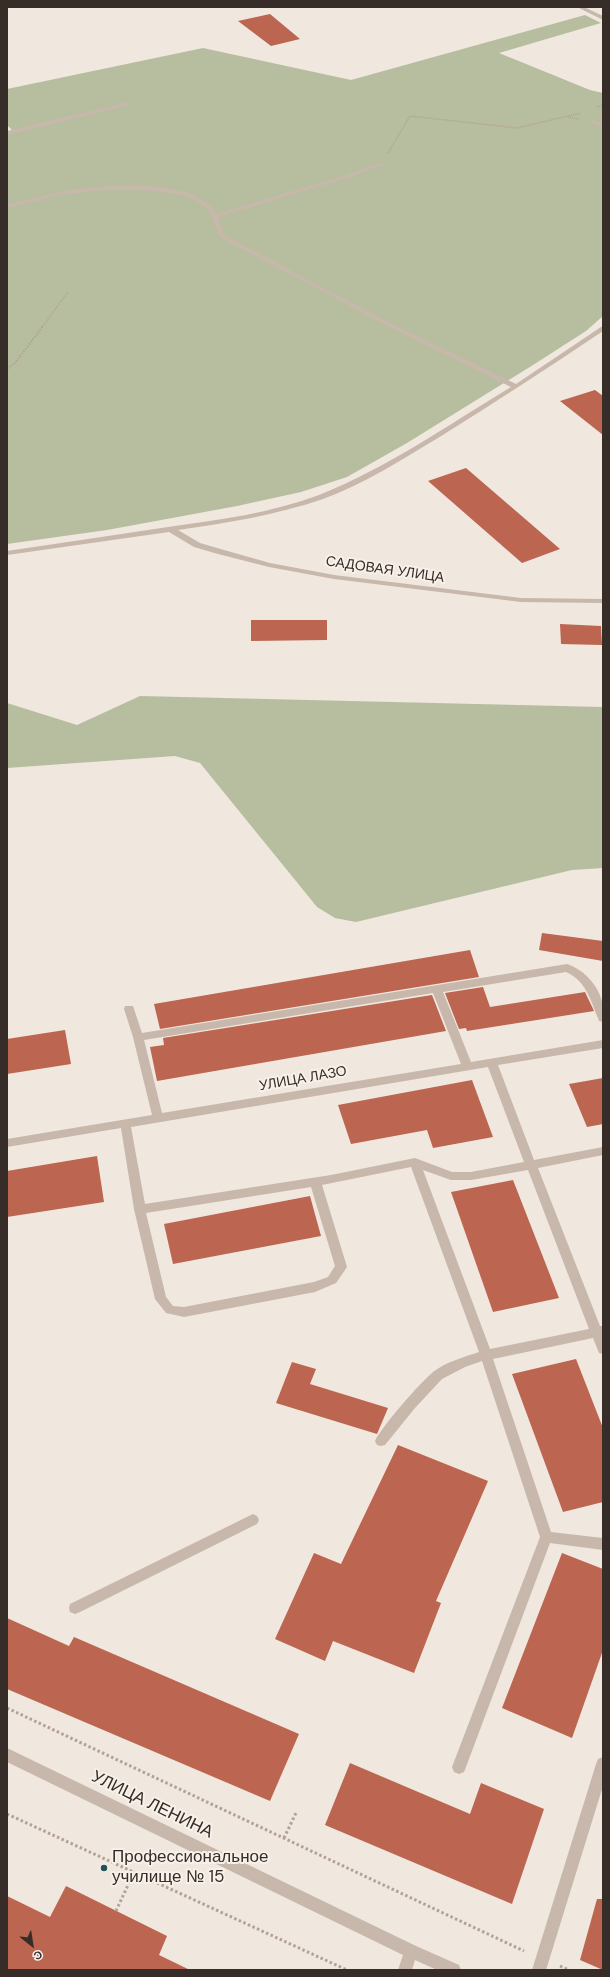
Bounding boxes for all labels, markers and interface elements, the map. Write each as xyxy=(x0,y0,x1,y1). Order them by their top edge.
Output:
street label: САДОВАЯ УЛИЦА xyxy=(325,553,445,587)
street label: УЛИЦА ЛАЗО xyxy=(258,1063,348,1095)
street label: УЛИЦА ЛЕНИНА xyxy=(88,1767,216,1843)
place label: Профессиональное училище № 15 xyxy=(112,1848,268,1888)
marker: Профессиональное училище № 15 xyxy=(99,1863,109,1873)
north arrow xyxy=(12,1925,52,1965)
text: С xyxy=(31,1947,45,1963)

